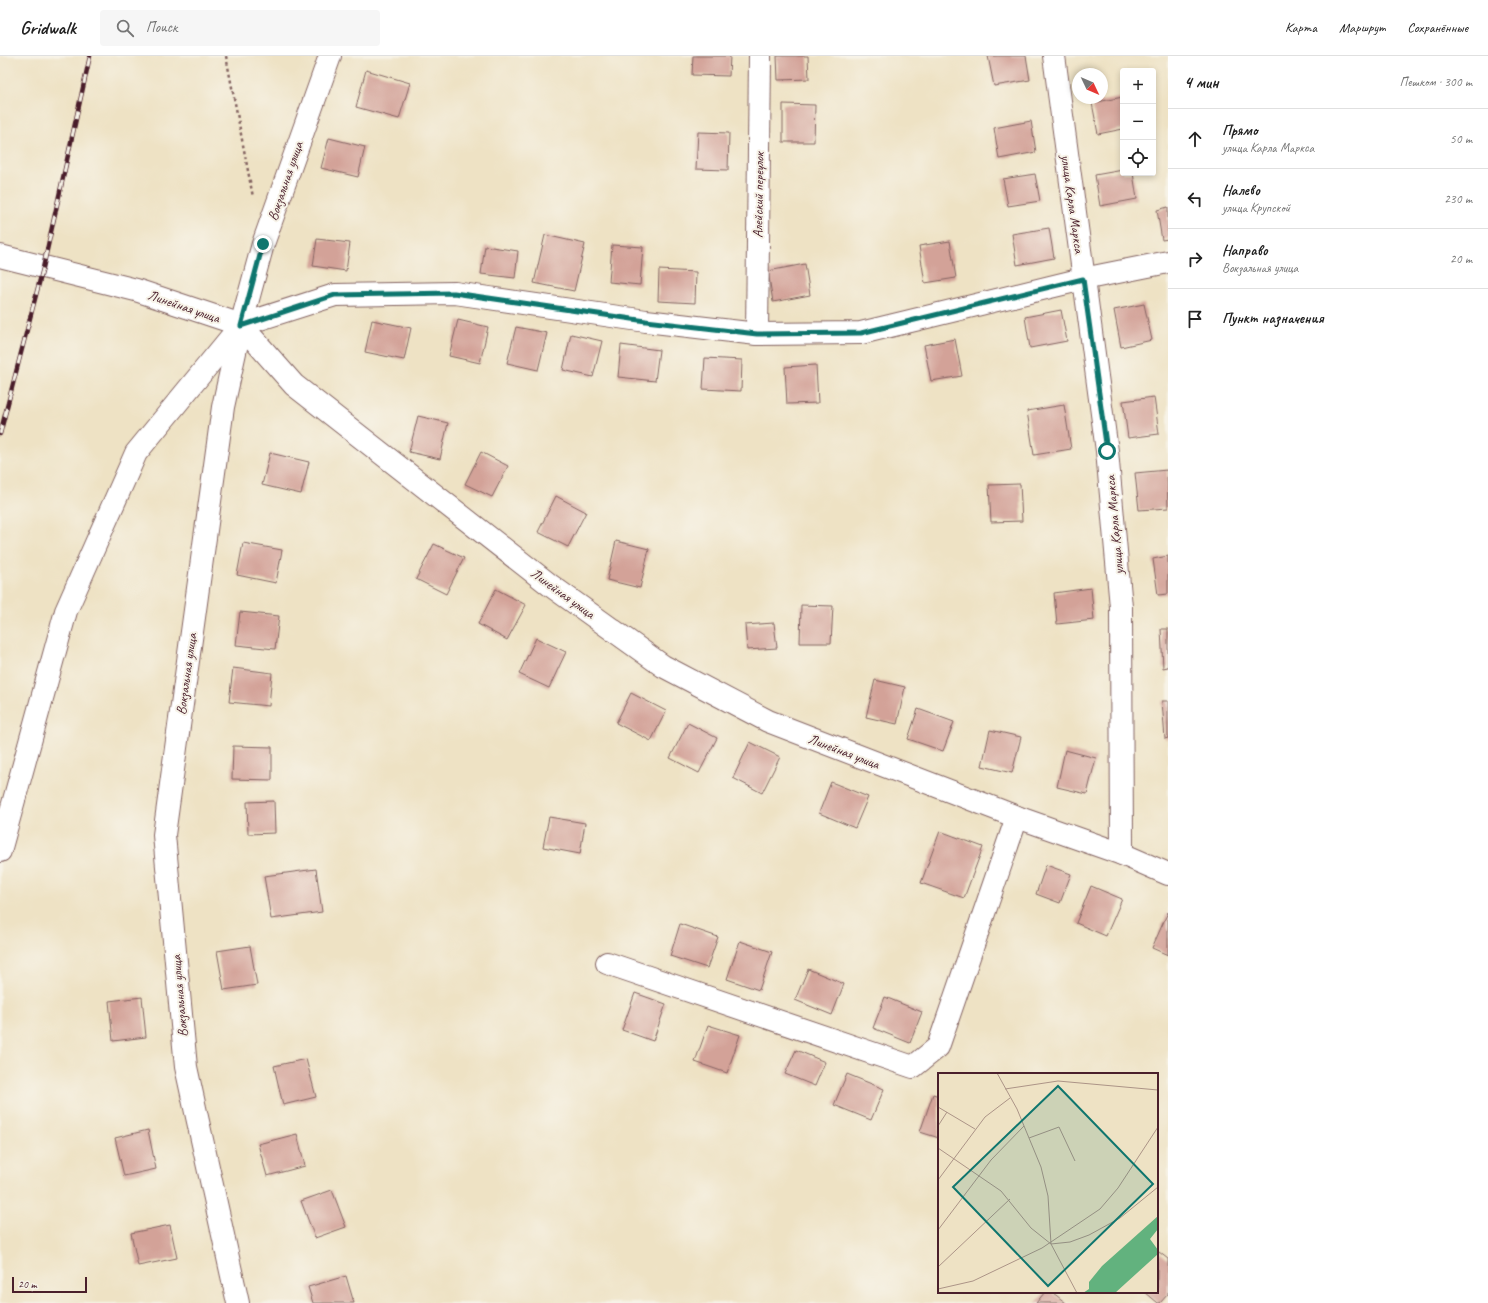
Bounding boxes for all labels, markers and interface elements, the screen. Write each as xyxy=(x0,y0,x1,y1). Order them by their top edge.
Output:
search box xyxy=(100,10,380,46)
text: Gridwalk xyxy=(20,16,76,40)
icon: search xyxy=(114,17,136,39)
text: Поиск xyxy=(146,18,177,37)
text: Карта xyxy=(1285,19,1317,36)
text: Маршрут xyxy=(1339,19,1385,36)
text: Сохранённые xyxy=(1407,19,1468,36)
north arrow xyxy=(1072,68,1108,104)
map controls xyxy=(1120,68,1156,176)
button: + xyxy=(1120,68,1156,104)
text: 4 мин xyxy=(1184,72,1219,93)
text: Пешком · 300 m xyxy=(1399,74,1472,90)
button: − xyxy=(1120,104,1156,140)
text: Прямо xyxy=(1222,121,1258,140)
icon: ahead xyxy=(1184,128,1206,150)
text: 50 m xyxy=(1450,131,1472,147)
street label: Вокзальная улица xyxy=(264,139,307,223)
button: locate xyxy=(1120,140,1156,176)
text: улица Карла Маркса xyxy=(1222,140,1314,156)
street label: Алейский переулок xyxy=(749,150,768,238)
street label: улица Карла Маркса xyxy=(1057,153,1088,255)
text: Налево xyxy=(1222,181,1260,200)
icon: left xyxy=(1184,188,1206,210)
text: 230 m xyxy=(1444,191,1472,207)
text: улица Крупской xyxy=(1222,200,1290,216)
route end xyxy=(254,235,272,253)
text: Направо xyxy=(1222,241,1268,260)
icon: right xyxy=(1184,248,1206,270)
text: 20 m xyxy=(1450,251,1472,267)
text: Вокзальная улица xyxy=(1222,260,1298,276)
street label: Линейная улица xyxy=(146,286,223,327)
icon: arrive xyxy=(1184,308,1206,330)
text: Пункт назначения xyxy=(1222,309,1324,328)
route start xyxy=(1098,442,1116,460)
street label: улица Карла Маркса xyxy=(1102,474,1127,576)
street label: Линейная улица xyxy=(527,565,599,623)
street label: Вокзальная улица xyxy=(172,631,201,716)
street label: Линейная улица xyxy=(806,730,883,773)
street label: Вокзальная улица xyxy=(167,953,192,1038)
inset map xyxy=(938,1073,1158,1293)
scale bar xyxy=(12,1275,87,1294)
text: 20 m xyxy=(18,1277,37,1291)

